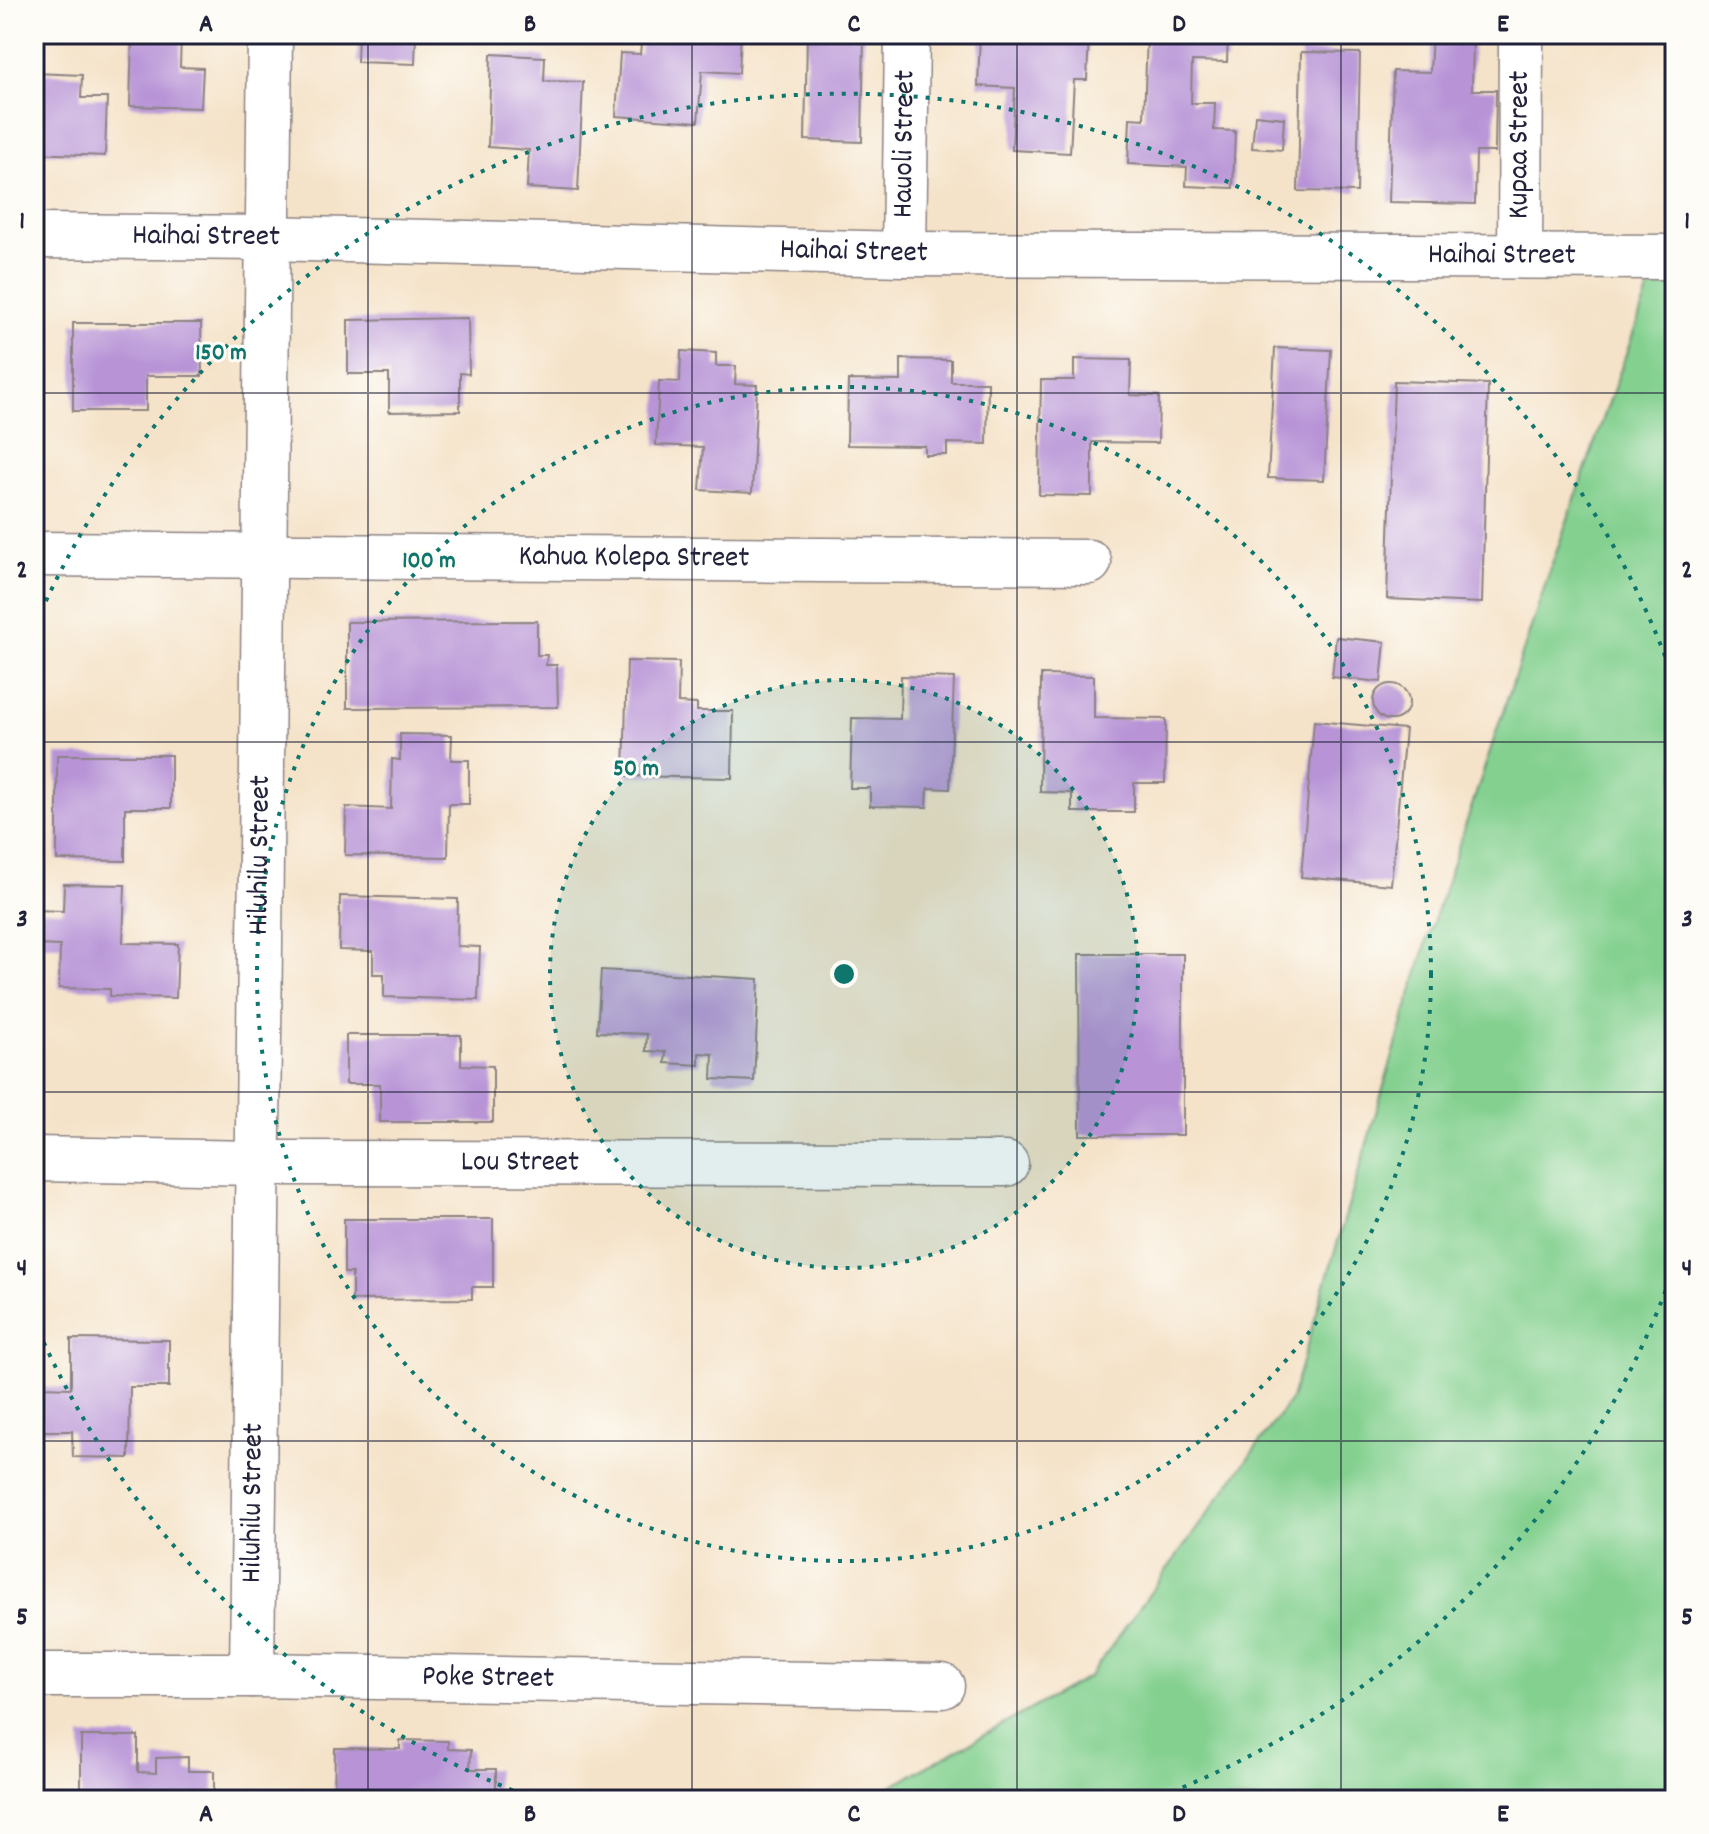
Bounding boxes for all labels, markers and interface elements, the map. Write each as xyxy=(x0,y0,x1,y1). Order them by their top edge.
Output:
text: A xyxy=(199,7,213,44)
text: B xyxy=(524,7,536,44)
text: C xyxy=(848,7,861,44)
text: D xyxy=(1172,7,1186,44)
text: E xyxy=(1497,7,1509,44)
street label: Hauoli Street xyxy=(883,70,928,218)
street label: Kupaa Street xyxy=(1499,71,1542,219)
text: 1 xyxy=(19,204,25,241)
text: 1 xyxy=(1684,204,1690,241)
street label: Haihai Street xyxy=(132,215,281,260)
street label: Haihai Street xyxy=(779,229,928,276)
street label: Haihai Street xyxy=(1428,235,1576,278)
text: 150 m xyxy=(195,337,247,371)
street label: Kahua Kolepa Street xyxy=(518,536,750,581)
text: 100 m xyxy=(402,545,456,579)
text: 2 xyxy=(16,553,28,590)
text: 2 xyxy=(1681,553,1693,590)
text: 50 m xyxy=(613,753,659,787)
street label: Hiluhilu Street xyxy=(239,775,283,935)
text: 3 xyxy=(16,902,28,939)
text: 3 xyxy=(1681,902,1693,939)
centre of rings xyxy=(830,960,858,988)
street label: Lou Street xyxy=(461,1142,579,1185)
text: 4 xyxy=(17,1251,27,1288)
text: 4 xyxy=(1682,1251,1692,1288)
street label: Hiluhilu Street xyxy=(232,1423,276,1583)
text: 5 xyxy=(16,1600,28,1637)
text: 5 xyxy=(1681,1600,1693,1637)
street label: Poke Street xyxy=(421,1656,554,1701)
text: A xyxy=(199,1797,213,1834)
text: B xyxy=(524,1797,536,1834)
text: C xyxy=(848,1797,861,1834)
text: D xyxy=(1172,1797,1186,1834)
text: E xyxy=(1497,1797,1509,1834)

